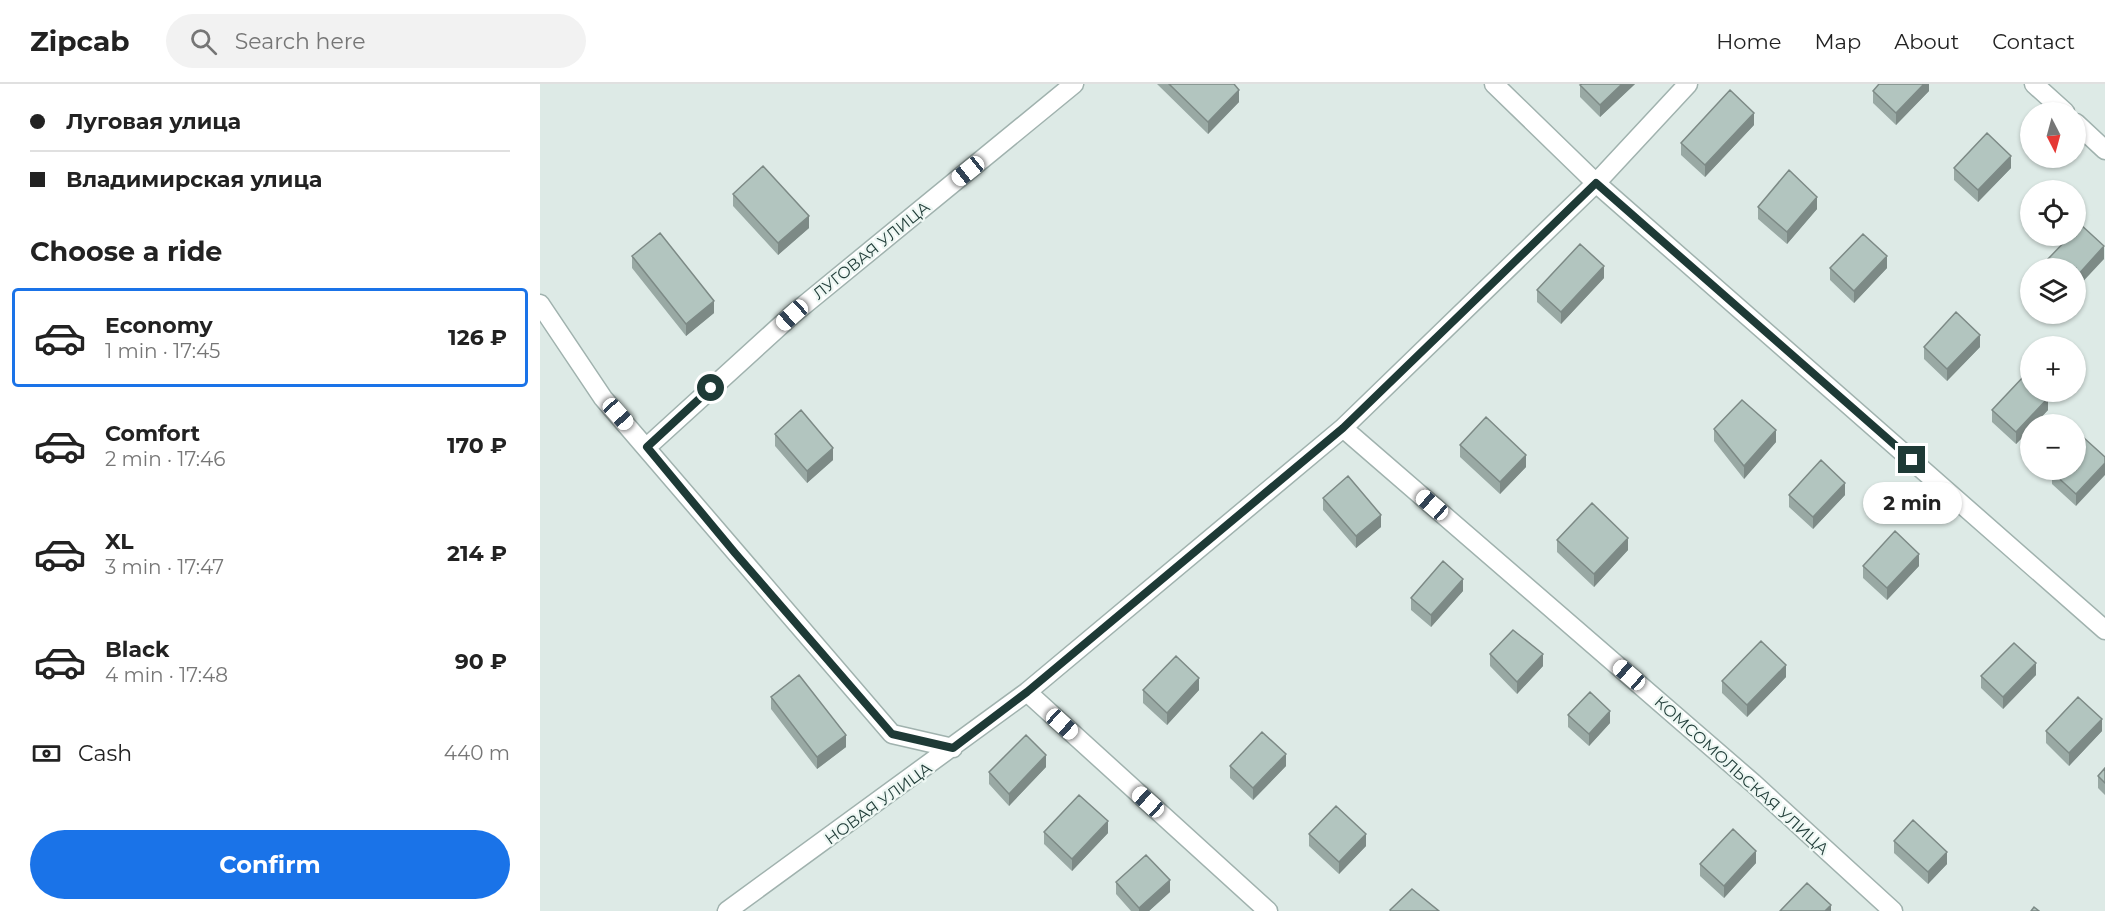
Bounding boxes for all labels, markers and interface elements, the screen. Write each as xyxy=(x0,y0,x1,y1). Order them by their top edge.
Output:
search box xyxy=(166,14,586,68)
text: Zipcab xyxy=(30,24,130,58)
icon: search xyxy=(187,25,220,58)
text: Search here xyxy=(235,28,366,55)
text: Home xyxy=(1716,29,1781,54)
text: Map xyxy=(1814,29,1861,54)
text: About xyxy=(1894,29,1959,54)
text: Contact xyxy=(1992,29,2075,54)
north arrow xyxy=(2020,102,2086,168)
map controls xyxy=(2020,102,2086,480)
text: Луговая улица xyxy=(66,108,241,135)
car xyxy=(948,153,988,189)
text: Владимирская улица xyxy=(66,166,322,193)
button: locate xyxy=(2020,180,2086,246)
street label: ЛУГОВАЯ УЛИЦА xyxy=(809,197,934,303)
text: Choose a ride xyxy=(30,235,222,268)
button: layers xyxy=(2020,258,2086,324)
car xyxy=(773,296,811,334)
icon: car xyxy=(33,311,87,365)
text: Economy xyxy=(105,312,213,339)
text: 126 ₽ xyxy=(448,324,507,351)
button: + xyxy=(2020,336,2086,402)
text: 1 min · 17:45 xyxy=(105,339,220,363)
route start xyxy=(697,374,724,401)
car xyxy=(599,395,637,433)
button: − xyxy=(2020,414,2086,480)
icon: car xyxy=(33,419,87,473)
text: Comfort xyxy=(105,420,200,447)
text: 170 ₽ xyxy=(447,432,507,459)
route end xyxy=(1898,446,1925,473)
text: 2 min · 17:46 xyxy=(105,447,225,471)
callout: 2 min xyxy=(1862,481,1962,523)
car xyxy=(1413,486,1451,524)
text: 2 min xyxy=(1883,491,1942,515)
icon: car xyxy=(33,527,87,581)
text: XL xyxy=(105,528,134,555)
text: 214 ₽ xyxy=(447,540,507,567)
text: 3 min · 17:47 xyxy=(105,555,224,579)
icon: car xyxy=(33,635,87,689)
text: Black xyxy=(105,636,169,663)
text: 90 ₽ xyxy=(455,648,507,675)
car xyxy=(1610,656,1648,694)
text: 4 min · 17:48 xyxy=(105,663,228,687)
street label: КОМСОМОЛЬСКАЯ УЛИЦА xyxy=(1651,692,1833,859)
car xyxy=(1043,705,1081,743)
icon: cash xyxy=(30,737,63,770)
text: Cash xyxy=(78,740,132,767)
text: 440 m xyxy=(444,741,510,765)
street label: НОВАЯ УЛИЦА xyxy=(821,758,935,849)
car xyxy=(1129,783,1167,821)
button: Confirm xyxy=(30,830,510,899)

